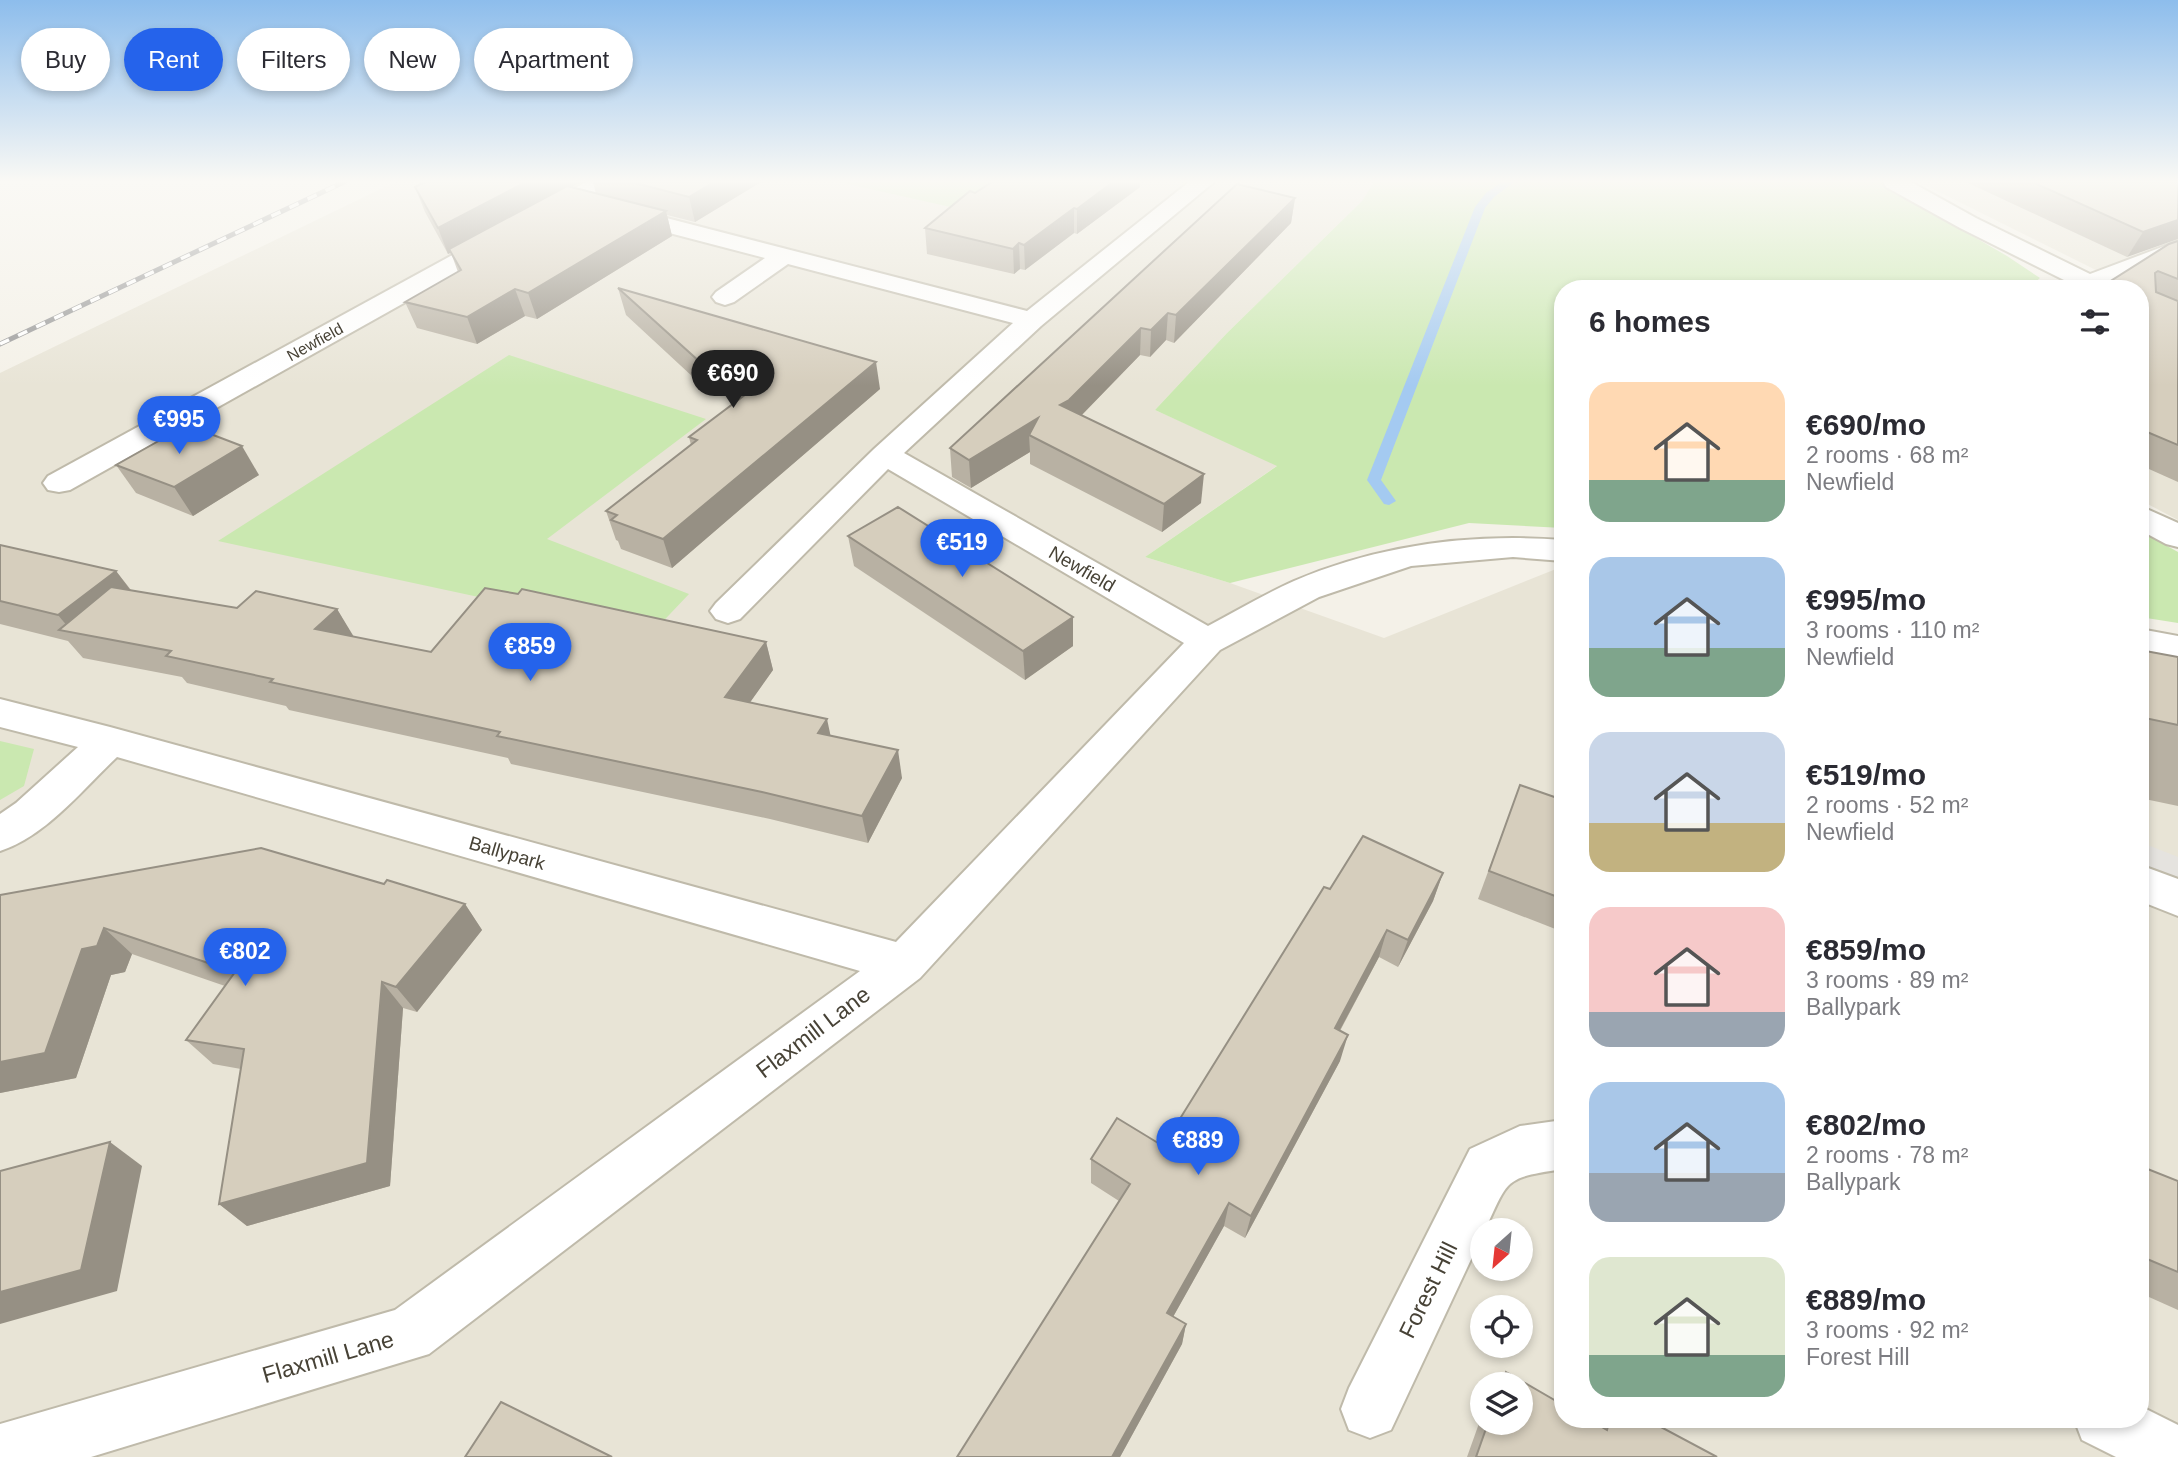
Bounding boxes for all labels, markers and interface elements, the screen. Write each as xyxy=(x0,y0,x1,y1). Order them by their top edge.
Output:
chip: Buy xyxy=(21,28,110,91)
chip: Rent xyxy=(124,28,223,91)
chip: Filters xyxy=(237,28,350,91)
chip: New xyxy=(364,28,460,91)
chip: Apartment xyxy=(474,28,633,91)
icon: filters xyxy=(2076,303,2114,341)
text: 6 homes xyxy=(1589,305,1711,338)
street label: Newfield xyxy=(284,320,346,364)
pin: €690 xyxy=(692,350,774,410)
text: €690 xyxy=(707,360,759,386)
pin: €995 xyxy=(138,396,220,456)
text: €995 xyxy=(153,406,205,432)
text: €690/mo xyxy=(1806,408,1926,441)
icon: home xyxy=(1645,410,1729,494)
text: 2 rooms · 68 m² xyxy=(1806,442,1968,468)
text: Newfield xyxy=(1806,469,1894,495)
pin: €519 xyxy=(921,520,1003,579)
text: €519 xyxy=(936,529,988,555)
street label: Newfield xyxy=(1045,542,1119,596)
text: €995/mo xyxy=(1806,583,1926,616)
icon: home xyxy=(1645,585,1729,669)
text: 3 rooms · 110 m² xyxy=(1806,617,1979,643)
pin: €859 xyxy=(489,624,571,683)
text: €859 xyxy=(504,633,556,659)
text: Newfield xyxy=(1806,644,1894,670)
text: €519/mo xyxy=(1806,758,1926,791)
icon: home xyxy=(1645,760,1729,844)
text: 2 rooms · 52 m² xyxy=(1806,792,1968,818)
text: Newfield xyxy=(1806,819,1894,845)
street label: Ballypark xyxy=(467,832,548,874)
pin: €802 xyxy=(204,928,286,988)
text: €859/mo xyxy=(1806,933,1926,966)
icon: home xyxy=(1645,935,1729,1019)
text: €802 xyxy=(219,938,271,964)
text: 3 rooms · 89 m² xyxy=(1806,967,1968,993)
street label: Flaxmill Lane xyxy=(751,981,875,1083)
text: Ballypark xyxy=(1806,994,1901,1020)
text: €802/mo xyxy=(1806,1108,1926,1141)
icon: home xyxy=(1645,1110,1729,1194)
pin: €889 xyxy=(1157,1118,1239,1177)
text: €889 xyxy=(1172,1127,1224,1153)
text: 2 rooms · 78 m² xyxy=(1806,1142,1968,1168)
text: Ballypark xyxy=(1806,1169,1901,1195)
north arrow xyxy=(1470,1218,1533,1281)
map controls xyxy=(1470,1218,1533,1435)
street label: Forest Hill xyxy=(1394,1238,1462,1342)
text: €889/mo xyxy=(1806,1283,1926,1316)
icon: home xyxy=(1645,1285,1729,1369)
button: locate xyxy=(1470,1295,1533,1358)
text: 3 rooms · 92 m² xyxy=(1806,1317,1968,1343)
street label: Flaxmill Lane xyxy=(259,1326,397,1388)
text: Forest Hill xyxy=(1806,1344,1910,1370)
button: layers xyxy=(1470,1372,1533,1435)

